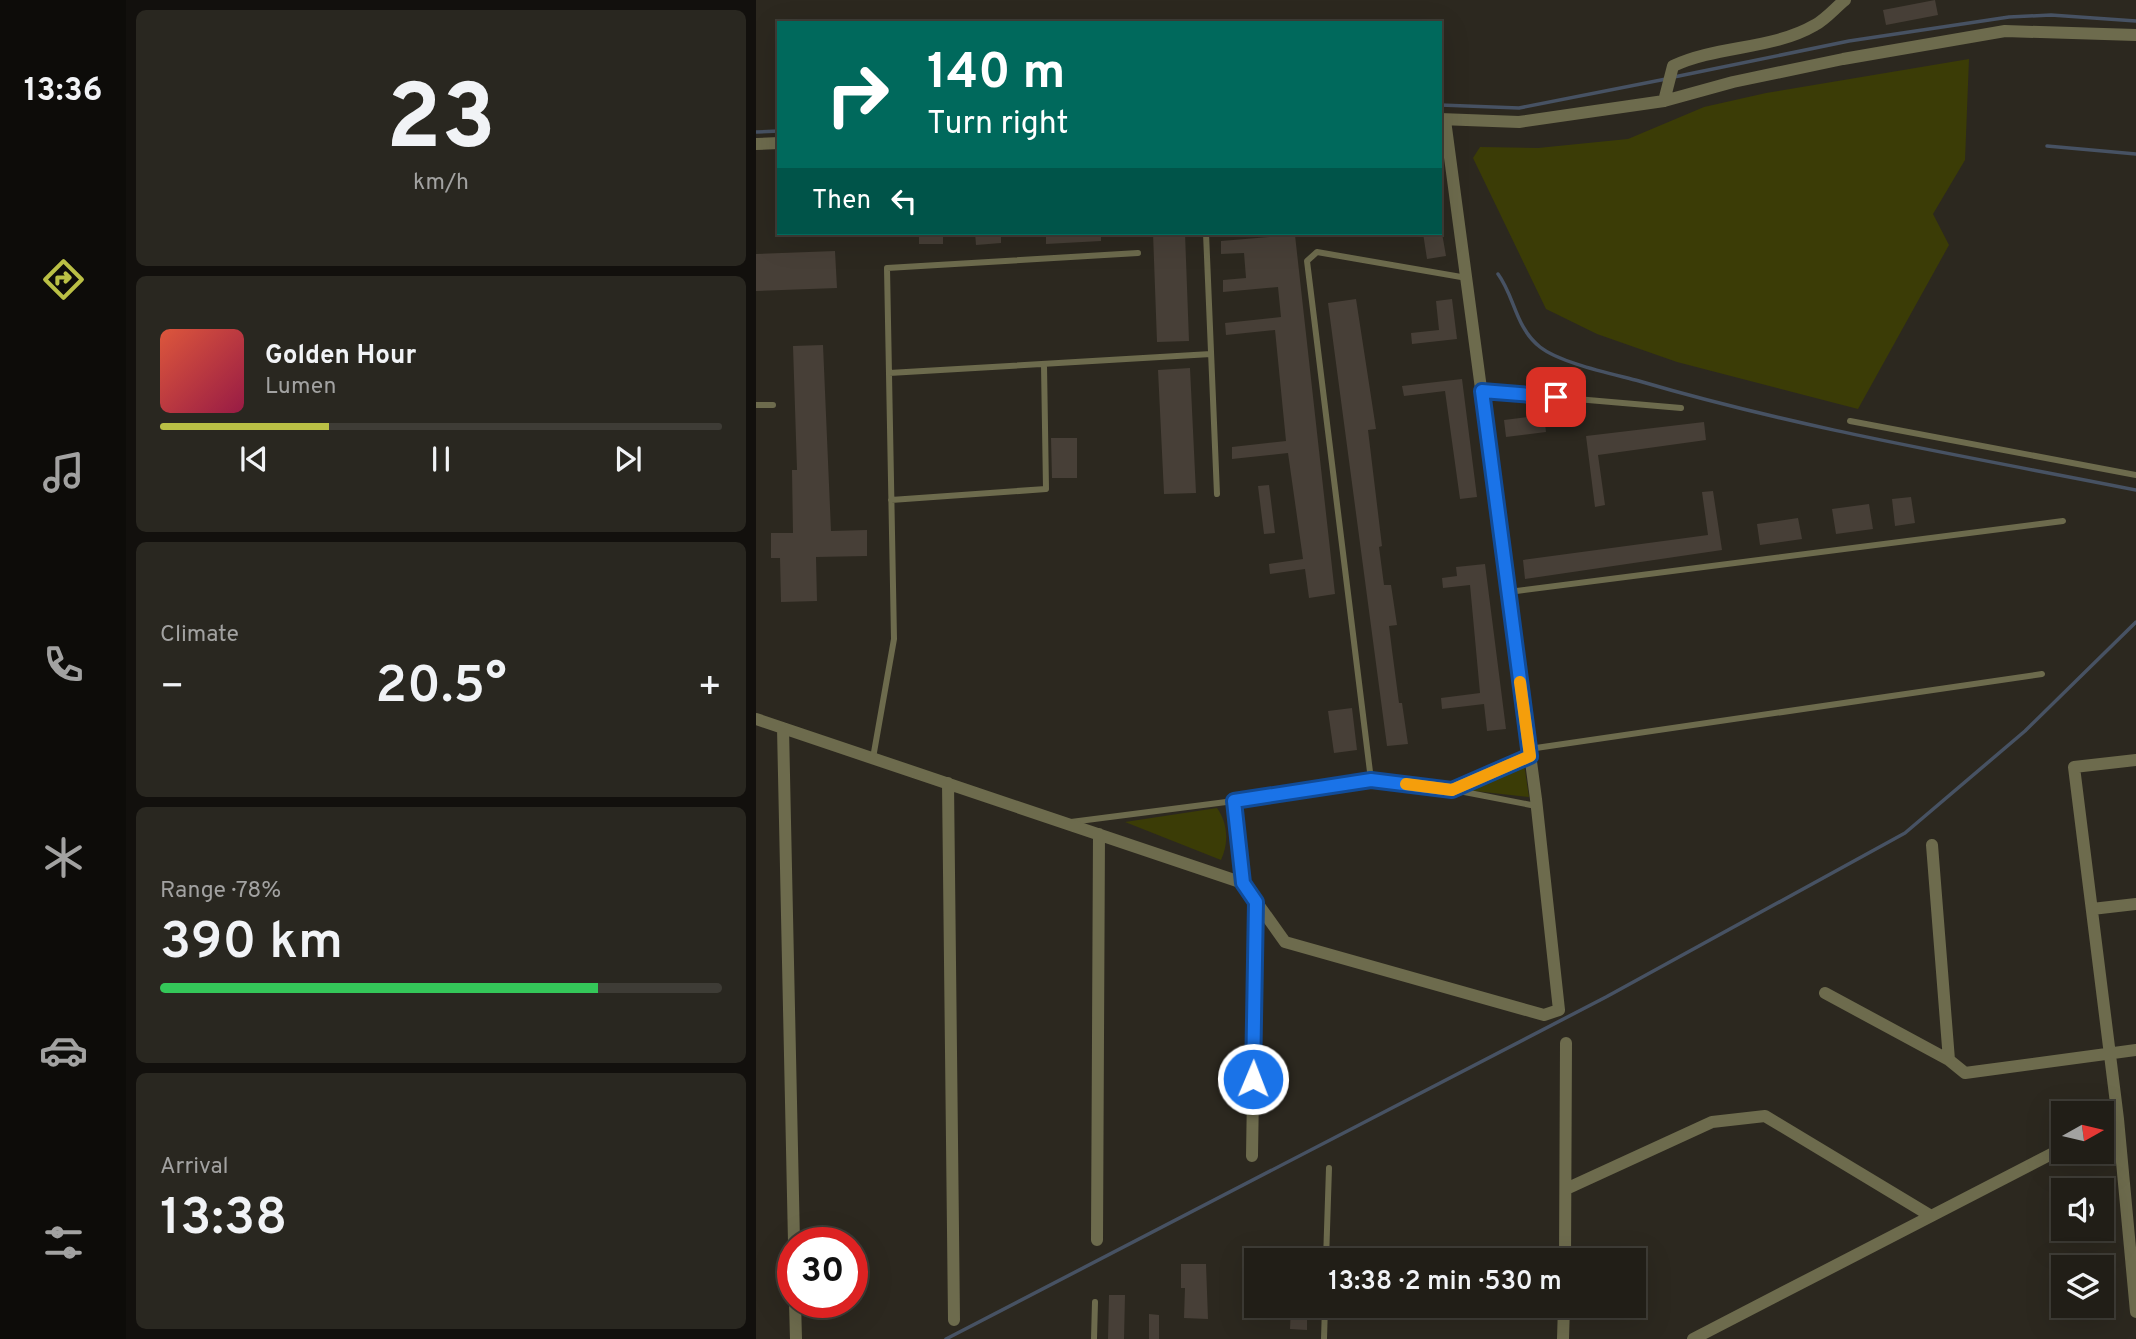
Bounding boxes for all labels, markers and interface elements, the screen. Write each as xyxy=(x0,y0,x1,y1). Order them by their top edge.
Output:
text: 140 m xyxy=(927,44,1066,106)
icon: right xyxy=(812,49,903,140)
text: 23 xyxy=(386,66,496,181)
text: 13:36 xyxy=(24,72,102,112)
text: Turn right xyxy=(927,105,1069,145)
text: km/h xyxy=(413,169,469,198)
icon: left xyxy=(885,182,923,220)
text: Then xyxy=(812,185,871,218)
icon: directions xyxy=(39,255,88,304)
text: Golden Hour xyxy=(265,340,416,373)
pin xyxy=(1526,367,1586,427)
text: Lumen xyxy=(265,373,336,402)
icon: arrive xyxy=(1537,378,1575,416)
icon: previous xyxy=(235,440,273,478)
icon: pause xyxy=(422,440,460,478)
icon: next xyxy=(609,440,647,478)
icon: music xyxy=(39,448,88,497)
text: Climate xyxy=(160,621,239,650)
icon: phone xyxy=(39,640,88,689)
text: 20.5° xyxy=(375,655,507,721)
text: − xyxy=(160,664,185,713)
text: + xyxy=(697,664,722,713)
icon: climate xyxy=(39,833,88,882)
text: Range · 78% xyxy=(160,877,281,906)
text: 390 km xyxy=(160,911,343,977)
icon: car xyxy=(39,1026,88,1075)
position arrow xyxy=(1216,1042,1290,1116)
north arrow xyxy=(2051,1101,2114,1164)
map controls xyxy=(2051,1101,2114,1318)
text: Arrival xyxy=(160,1153,229,1182)
button: sound xyxy=(2051,1178,2114,1241)
text: 13:38 xyxy=(160,1187,288,1253)
icon: filters xyxy=(39,1218,88,1267)
speed limit sign: 30 xyxy=(777,1227,868,1318)
button: layers xyxy=(2051,1255,2114,1318)
text: 13:38 · 2 min · 530 m xyxy=(1328,1266,1562,1299)

